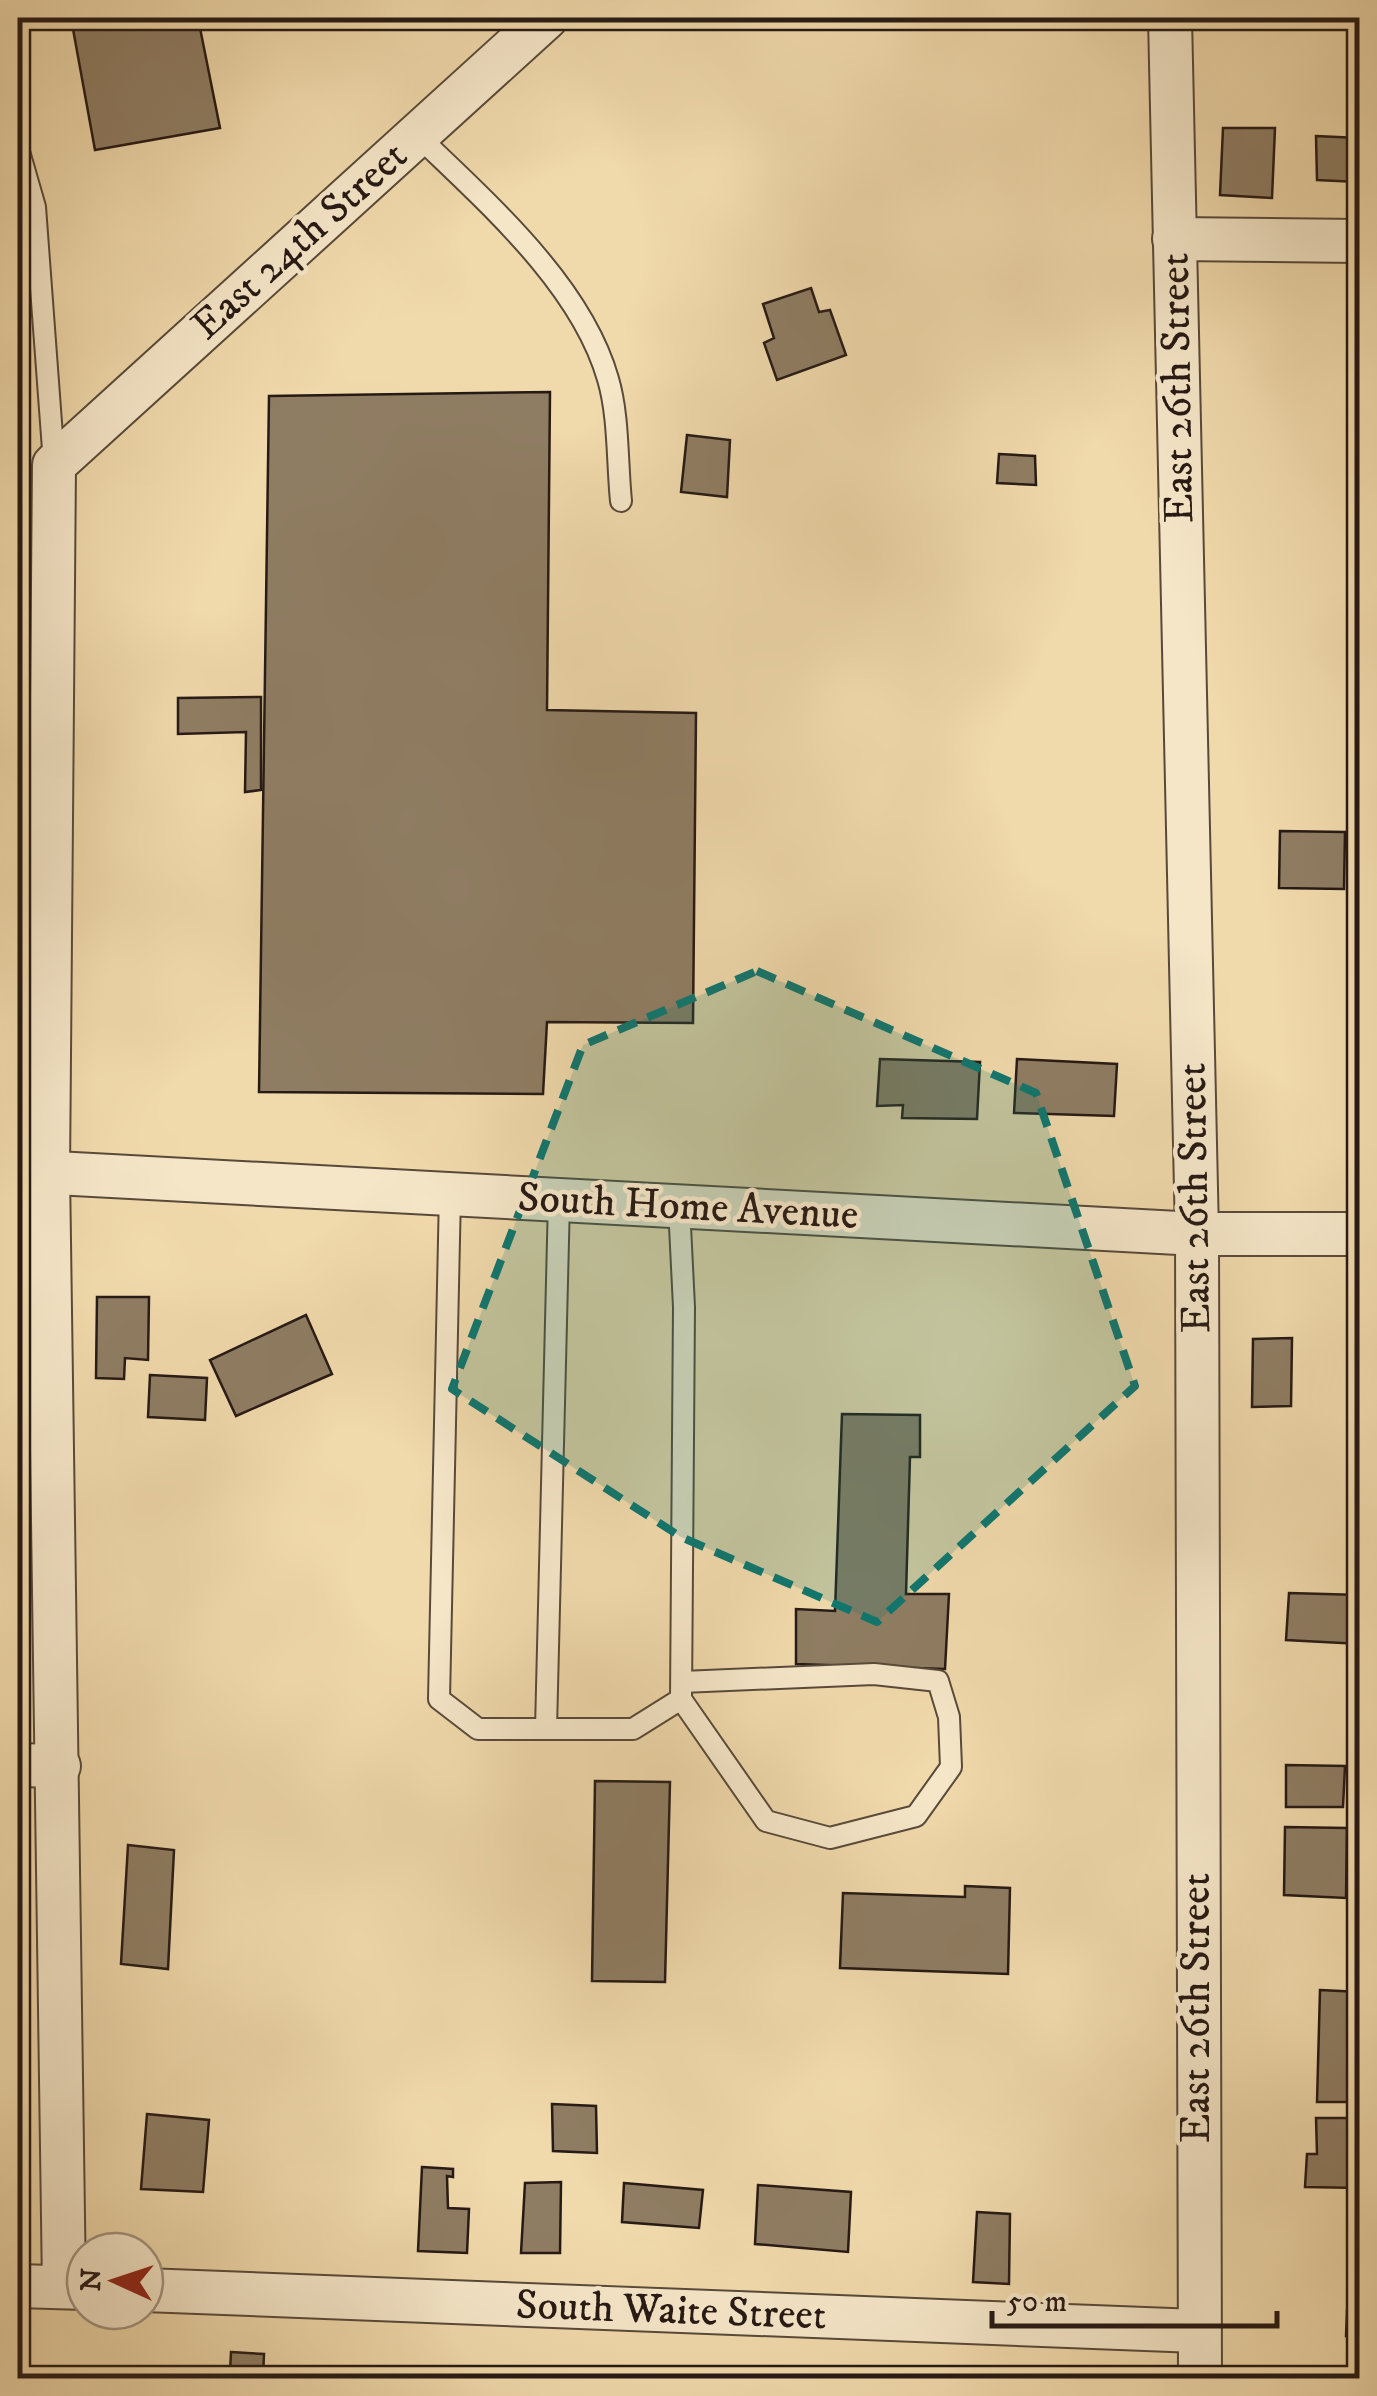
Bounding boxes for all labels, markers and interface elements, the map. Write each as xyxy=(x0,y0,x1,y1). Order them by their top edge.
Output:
street label: East 24th Street xyxy=(181,130,419,352)
street label: East 26th Street xyxy=(1150,252,1206,524)
street label: East 26th Street xyxy=(1167,1062,1223,1334)
street label: South Home Avenue xyxy=(516,1172,860,1242)
street label: East 26th Street xyxy=(1171,1873,1223,2143)
north arrow xyxy=(65,2231,165,2331)
scale bar xyxy=(992,2266,1277,2328)
text: N xyxy=(73,2267,110,2292)
street label: South Waite Street xyxy=(515,2280,827,2342)
text: 50 m xyxy=(1007,2284,1067,2321)

